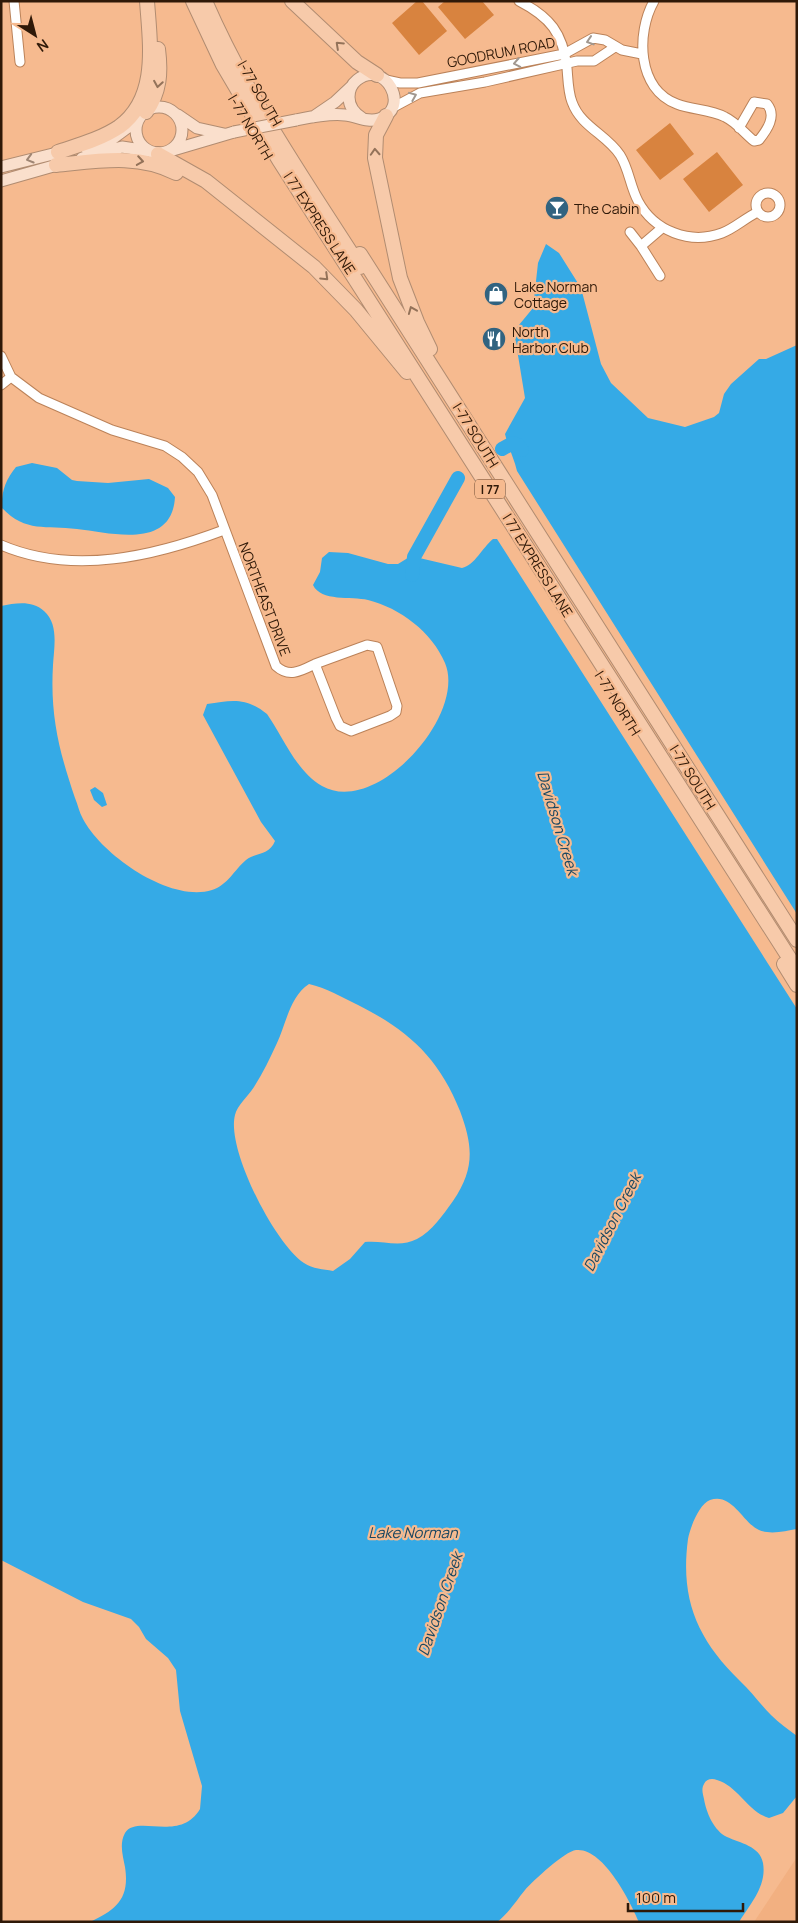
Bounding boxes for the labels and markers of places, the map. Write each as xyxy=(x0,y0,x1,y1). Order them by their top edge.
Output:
bar icon: The Cabin xyxy=(544,195,570,221)
place label: The Cabin xyxy=(574,199,639,218)
place label: Lake Norman Cottage xyxy=(514,277,598,312)
shop icon: Lake Norman Cottage xyxy=(483,281,509,307)
place label: North Harbor Club xyxy=(512,322,589,357)
restaurant icon: North Harbor Club xyxy=(481,326,507,352)

